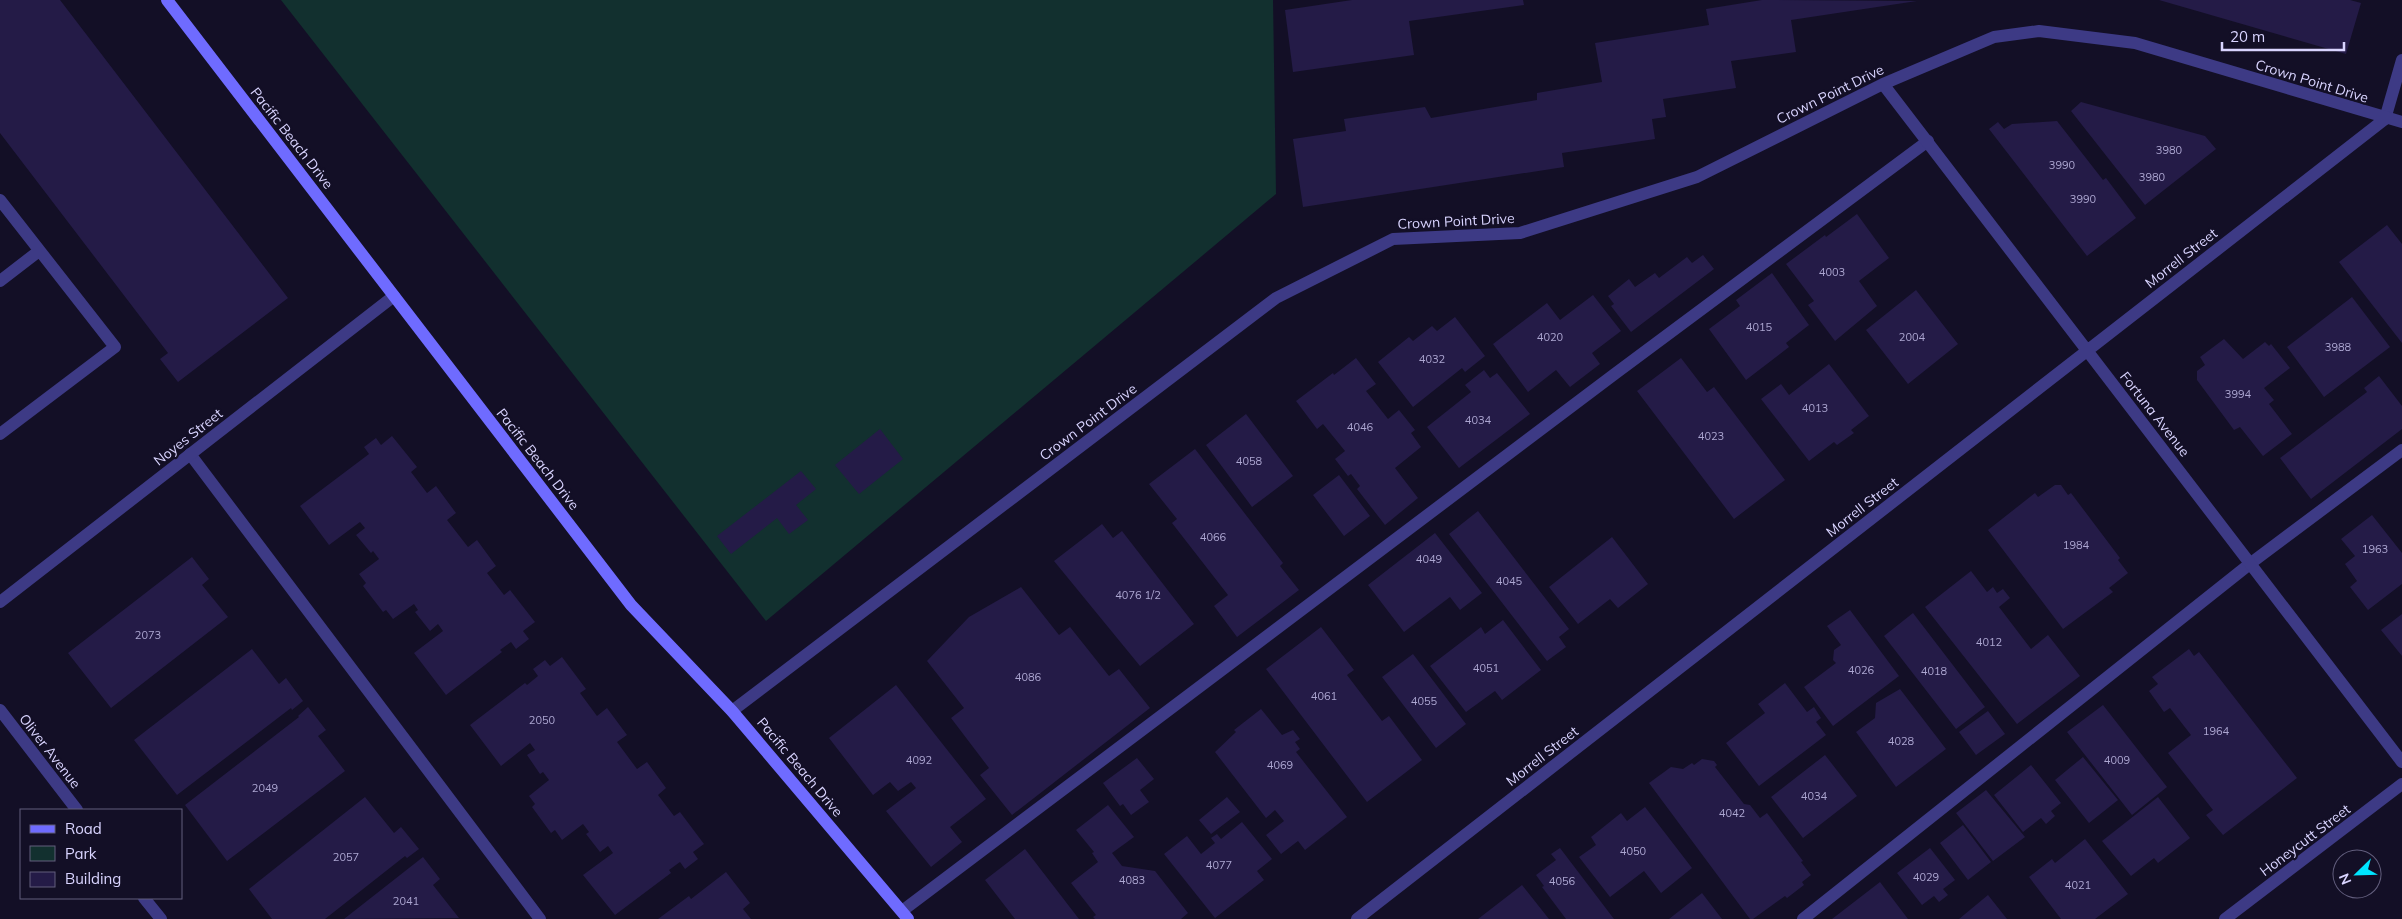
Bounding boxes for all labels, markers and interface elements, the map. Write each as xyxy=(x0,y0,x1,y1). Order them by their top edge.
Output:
scale bar xyxy=(2222,20,2344,52)
text: 20 m xyxy=(2230,27,2265,46)
street label: Crown Point Drive xyxy=(2253,55,2371,107)
street label: Crown Point Drive xyxy=(1773,60,1887,128)
street label: Pacific Beach Drive xyxy=(247,84,337,192)
house number: 3980 xyxy=(2156,143,2183,157)
house number: 3990 xyxy=(2049,158,2076,172)
house number: 3980 xyxy=(2139,170,2166,184)
house number: 3990 xyxy=(2070,192,2097,206)
street label: Crown Point Drive xyxy=(1397,209,1515,233)
street label: Morrell Street xyxy=(2141,224,2221,292)
house number: 4003 xyxy=(1819,265,1845,279)
house number: 4015 xyxy=(1746,320,1773,334)
house number: 4020 xyxy=(1537,330,1564,344)
house number: 2004 xyxy=(1899,330,1926,344)
house number: 3988 xyxy=(2325,340,2352,354)
house number: 4032 xyxy=(1419,352,1446,366)
street label: Fortuna Avenue xyxy=(2116,368,2194,460)
street label: Crown Point Drive xyxy=(1036,380,1140,464)
house number: 3994 xyxy=(2225,387,2252,401)
house number: 4013 xyxy=(1802,401,1828,415)
street label: Noyes Street xyxy=(150,404,226,470)
street label: Pacific Beach Drive xyxy=(493,405,583,513)
house number: 4034 xyxy=(1465,413,1492,427)
house number: 4046 xyxy=(1347,420,1374,434)
house number: 4023 xyxy=(1698,429,1724,443)
house number: 4058 xyxy=(1236,454,1263,468)
street label: Morrell Street xyxy=(1822,473,1902,541)
house number: 4066 xyxy=(1200,530,1227,544)
house number: 1984 xyxy=(2063,538,2090,552)
house number: 1963 xyxy=(2362,542,2388,556)
house number: 4049 xyxy=(1416,552,1442,566)
house number: 4045 xyxy=(1496,574,1523,588)
house number: 4076 1/2 xyxy=(1115,588,1161,602)
house number: 2073 xyxy=(135,628,161,642)
house number: 4012 xyxy=(1976,635,2003,649)
house number: 4051 xyxy=(1473,661,1499,675)
house number: 4026 xyxy=(1848,663,1875,677)
house number: 4018 xyxy=(1921,664,1948,678)
house number: 4086 xyxy=(1015,670,1042,684)
house number: 4061 xyxy=(1311,689,1337,703)
house number: 4055 xyxy=(1411,694,1438,708)
street label: Oliver Avenue xyxy=(15,710,85,792)
house number: 2050 xyxy=(529,713,556,727)
street label: Pacific Beach Drive xyxy=(753,714,847,820)
street label: Morrell Street xyxy=(1502,722,1582,790)
house number: 1964 xyxy=(2203,724,2230,738)
house number: 4028 xyxy=(1888,734,1915,748)
house number: 4092 xyxy=(906,753,933,767)
house number: 4009 xyxy=(2104,753,2130,767)
house number: 4069 xyxy=(1267,758,1293,772)
house number: 2049 xyxy=(252,781,278,795)
house number: 4034 xyxy=(1801,789,1828,803)
street label: Honeycutt Street xyxy=(2256,800,2354,880)
house number: 4042 xyxy=(1719,806,1746,820)
legend xyxy=(20,809,182,899)
text: Road xyxy=(65,819,102,838)
text: Park xyxy=(65,844,97,863)
house number: 4050 xyxy=(1620,844,1647,858)
north arrow xyxy=(2332,849,2382,899)
house number: 2057 xyxy=(333,850,359,864)
house number: 4077 xyxy=(1206,858,1232,872)
text: Building xyxy=(65,869,121,888)
house number: 4029 xyxy=(1913,870,1939,884)
text: N xyxy=(2335,871,2355,887)
house number: 4083 xyxy=(1119,873,1145,887)
house number: 4056 xyxy=(1549,874,1576,888)
house number: 4021 xyxy=(2065,878,2091,892)
house number: 2041 xyxy=(393,894,419,908)

